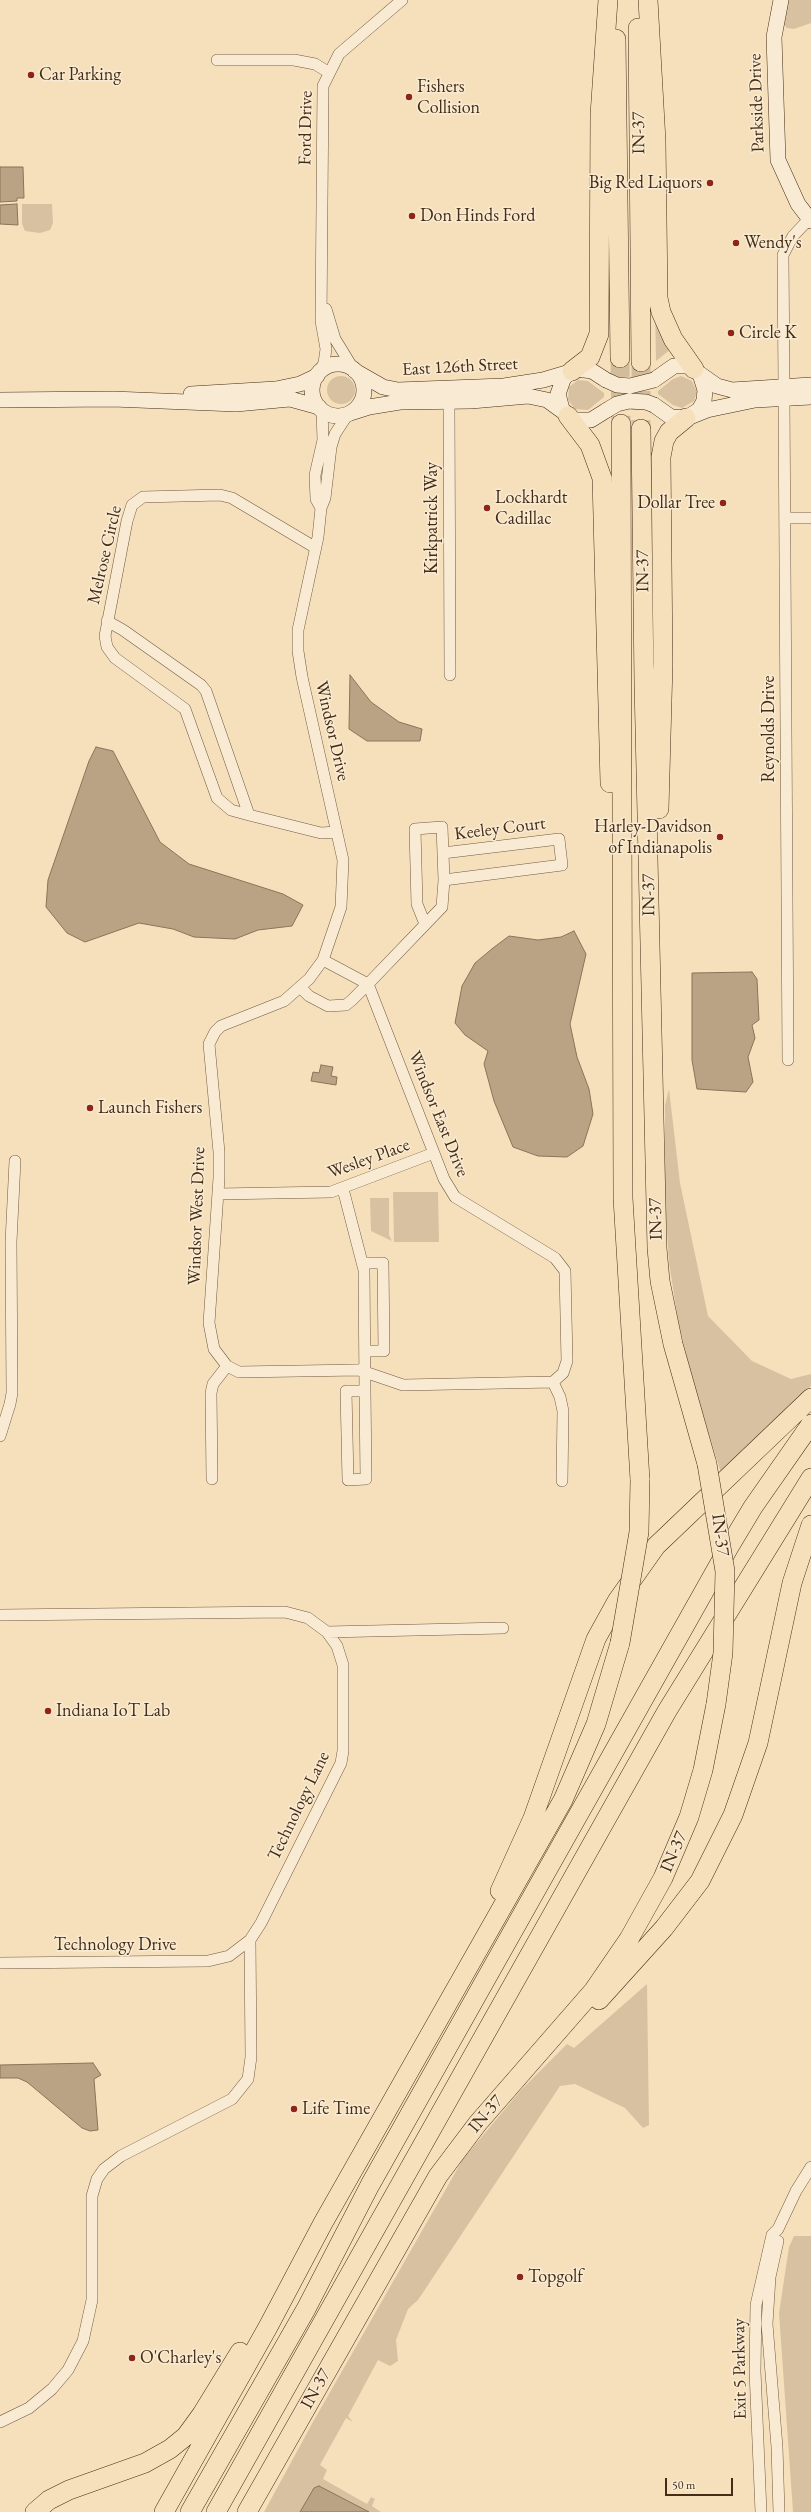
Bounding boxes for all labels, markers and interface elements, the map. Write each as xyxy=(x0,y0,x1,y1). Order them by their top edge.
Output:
street label: Parkside Drive xyxy=(744,53,770,153)
place label: Car Parking xyxy=(39,64,121,86)
marker: Car Parking xyxy=(26,70,36,80)
place label: Fishers Collision xyxy=(417,76,480,118)
street label: Ford Drive xyxy=(295,90,317,166)
marker: Fishers Collision xyxy=(404,92,414,102)
street label: IN-37 xyxy=(628,112,650,154)
place label: Big Red Liquors xyxy=(589,172,702,194)
marker: Big Red Liquors xyxy=(705,178,715,188)
place label: Don Hinds Ford xyxy=(420,205,535,227)
marker: Don Hinds Ford xyxy=(407,211,417,221)
place label: Wendy's xyxy=(744,232,802,254)
marker: Wendy's xyxy=(731,238,741,248)
place label: Circle K xyxy=(739,322,797,344)
marker: Circle K xyxy=(726,328,736,338)
street label: East 126th Street xyxy=(402,353,518,381)
street label: Kirkpatrick Way xyxy=(421,462,443,574)
place label: Lockhardt Cadillac xyxy=(495,487,567,530)
place label: Dollar Tree xyxy=(637,492,715,514)
marker: Dollar Tree xyxy=(718,498,728,508)
marker: Lockhardt Cadillac xyxy=(482,503,492,513)
street label: Melrose Circle xyxy=(83,504,127,606)
street label: IN-37 xyxy=(632,550,654,592)
street label: Reynolds Drive xyxy=(758,675,780,783)
street label: Windsor Drive xyxy=(310,679,354,783)
street label: Keeley Court xyxy=(453,813,547,845)
place label: Harley-Davidson of Indianapolis xyxy=(594,816,712,858)
marker: Harley-Davidson of Indianapolis xyxy=(715,832,725,842)
street label: IN-37 xyxy=(638,874,660,916)
street label: Windsor East Drive xyxy=(403,1048,473,1180)
place label: Launch Fishers xyxy=(98,1097,202,1119)
marker: Launch Fishers xyxy=(85,1103,95,1113)
street label: Wesley Place xyxy=(325,1134,413,1184)
street label: Windsor West Drive xyxy=(184,1146,210,1286)
street label: IN-37 xyxy=(644,1197,668,1241)
street label: IN-37 xyxy=(706,1512,734,1558)
place label: Indiana IoT Lab xyxy=(56,1700,170,1722)
marker: Indiana IoT Lab xyxy=(43,1706,53,1716)
street label: Technology Lane xyxy=(263,1748,335,1864)
street label: IN-37 xyxy=(656,1828,692,1876)
street label: Technology Drive xyxy=(54,1934,176,1956)
street label: IN-37 xyxy=(464,2091,508,2137)
place label: Life Time xyxy=(302,2098,370,2120)
marker: Life Time xyxy=(289,2104,299,2114)
place label: Topgolf xyxy=(528,2266,583,2288)
marker: Topgolf xyxy=(515,2272,525,2282)
street label: Exit 5 Parkway xyxy=(728,2318,752,2420)
place label: O'Charley's xyxy=(140,2347,221,2369)
marker: O'Charley's xyxy=(127,2353,137,2363)
street label: IN-37 xyxy=(296,2365,336,2413)
scale bar xyxy=(667,2470,735,2496)
text: 50 m xyxy=(672,2477,695,2493)

